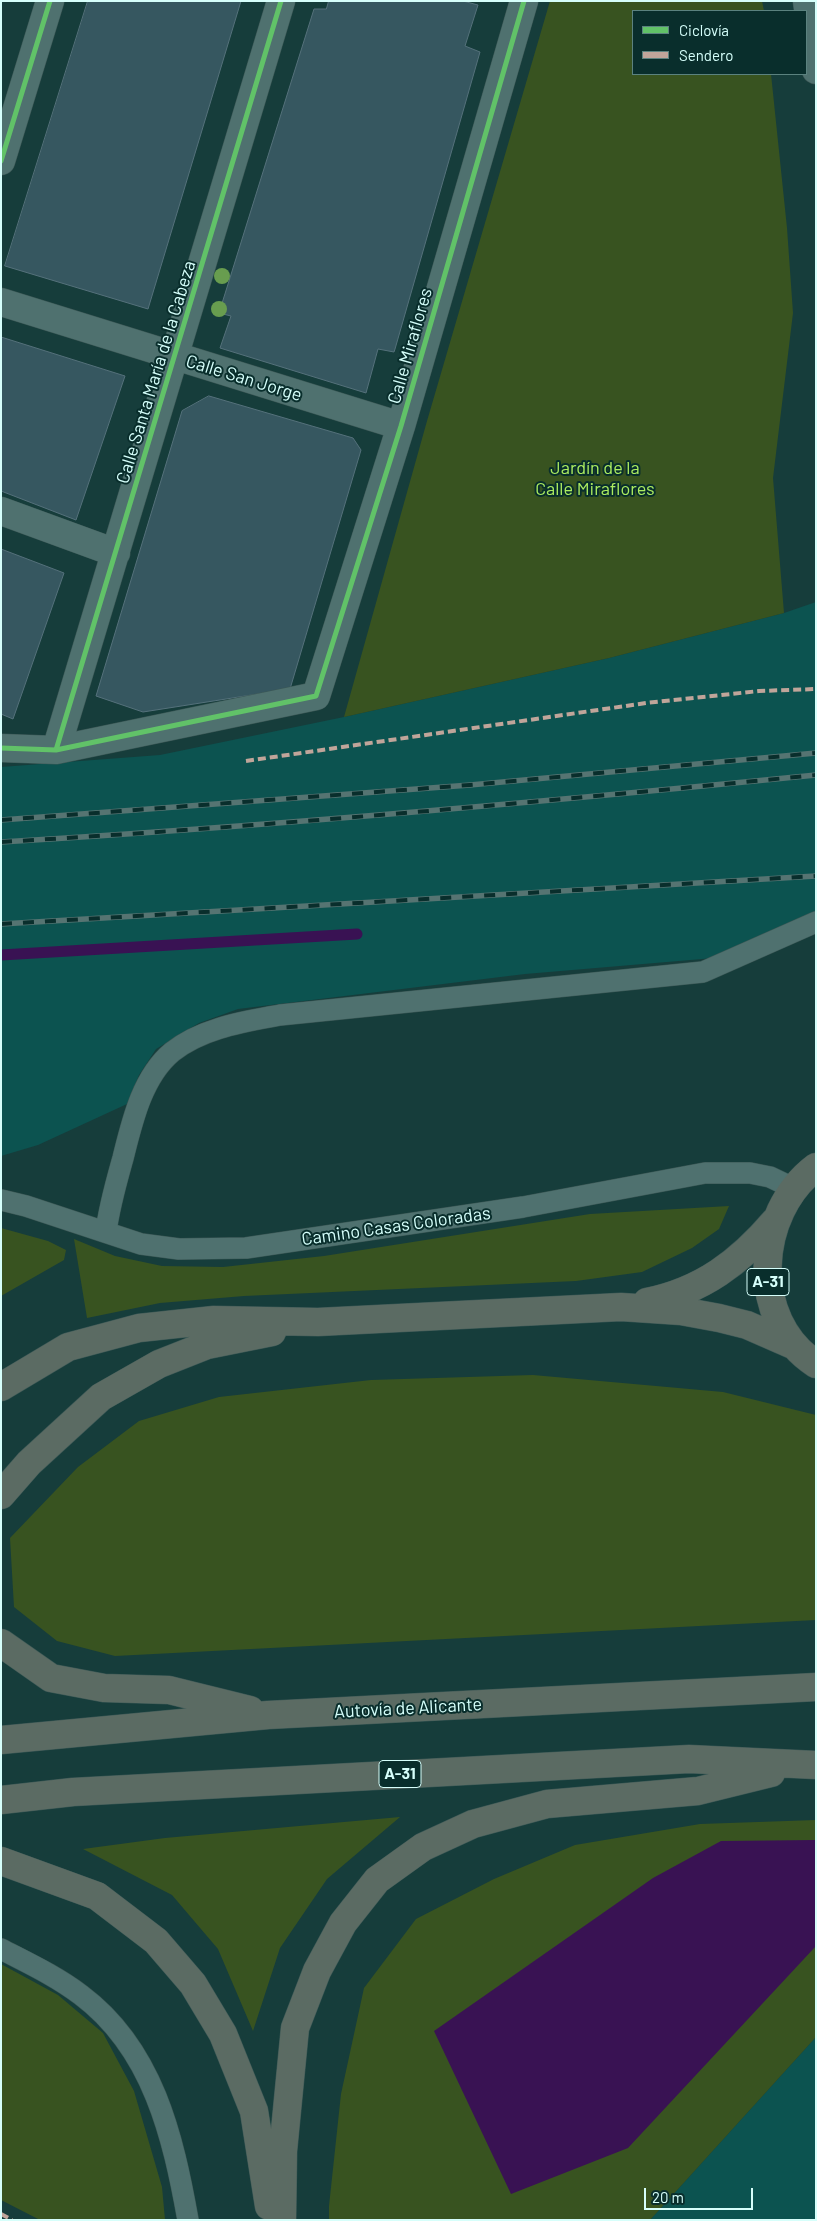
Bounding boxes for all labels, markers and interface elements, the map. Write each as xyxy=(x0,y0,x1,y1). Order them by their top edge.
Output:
legend xyxy=(632,10,807,75)
text: Ciclovía xyxy=(679,21,729,39)
text: Sendero xyxy=(679,46,733,64)
street label: Calle Santa María de la Cabeza xyxy=(112,258,200,486)
street label: Calle Miraflores xyxy=(383,286,437,406)
street label: Calle San Jorge xyxy=(183,350,305,406)
park label: Jardín de la Calle Miraflores xyxy=(535,457,655,499)
street label: Camino Casas Coloradas xyxy=(300,1202,492,1250)
road number: A-31 xyxy=(747,1268,789,1295)
street label: Autovía de Alicante xyxy=(333,1693,483,1723)
road number: A-31 xyxy=(379,1760,421,1788)
scale bar xyxy=(647,2178,756,2210)
text: 20 m xyxy=(652,2188,684,2206)

